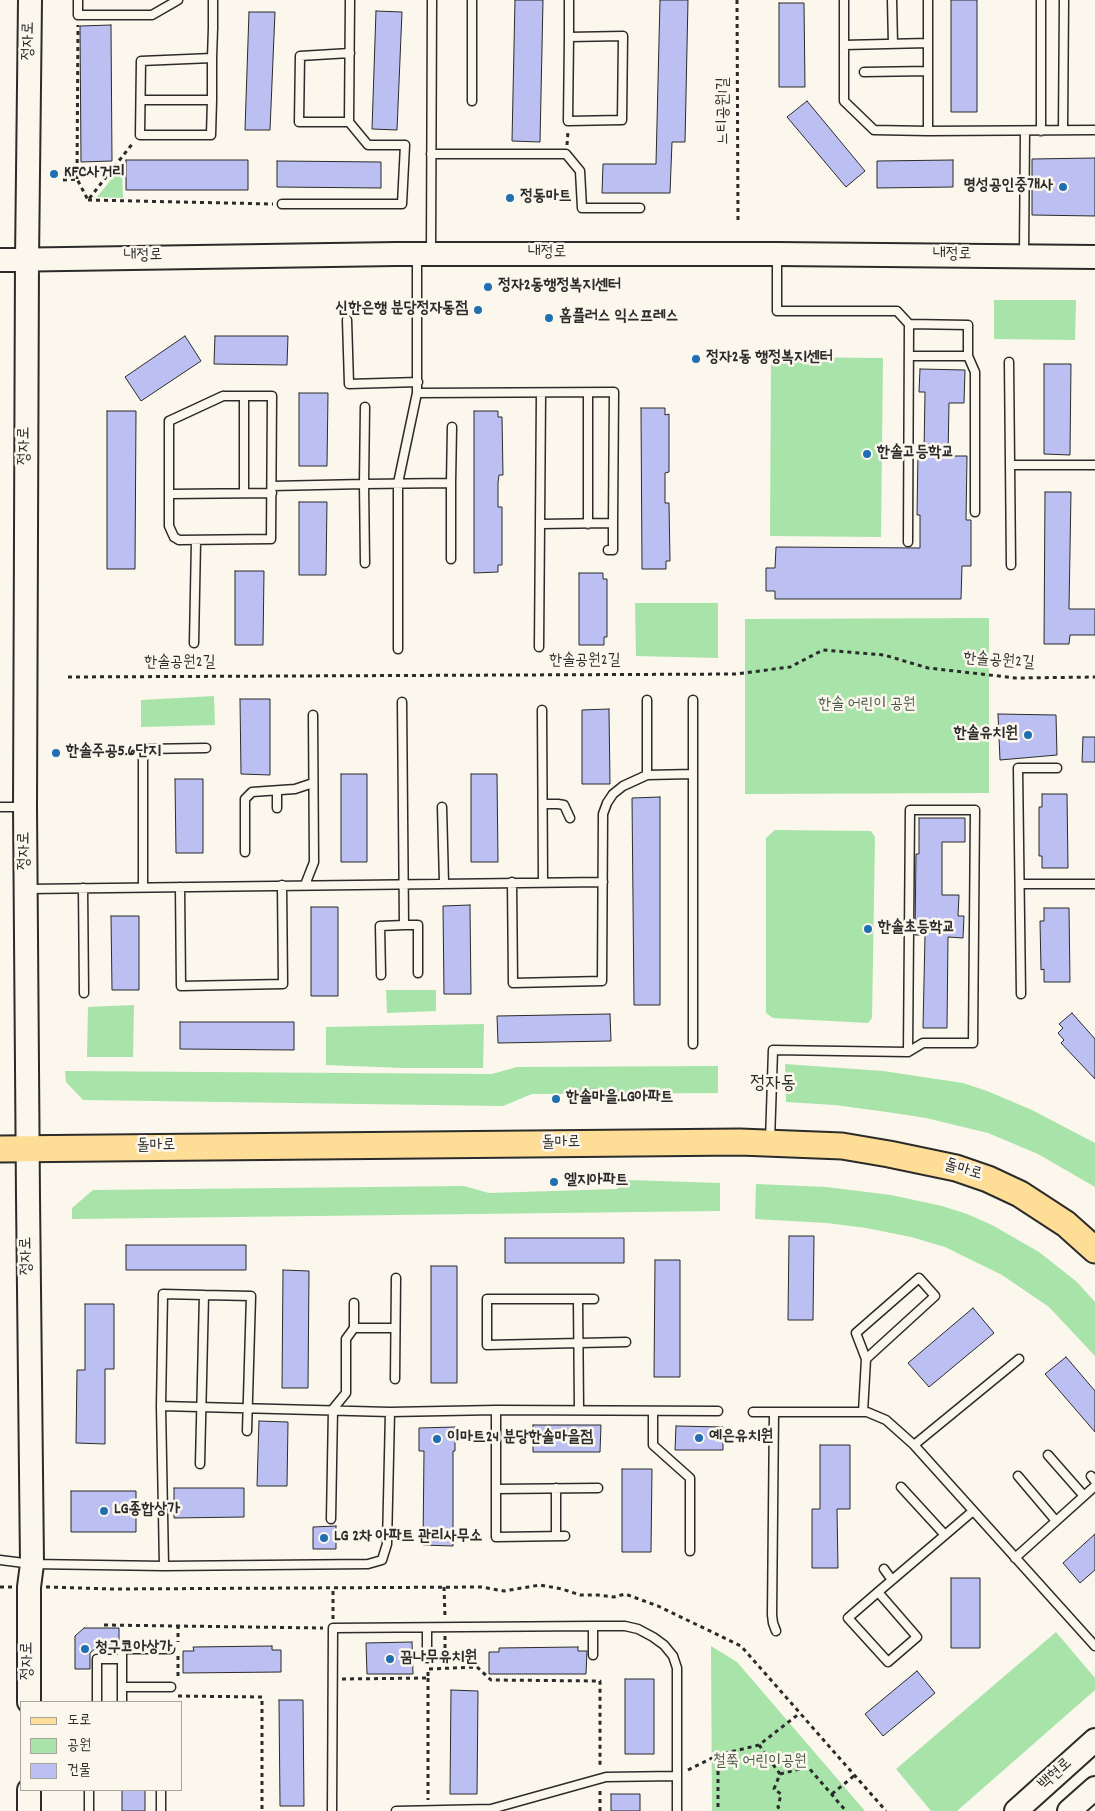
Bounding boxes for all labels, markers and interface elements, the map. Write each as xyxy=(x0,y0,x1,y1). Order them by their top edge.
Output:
street label: 정자로 xyxy=(20,22,40,60)
street label: 느티공원1길 xyxy=(715,77,735,145)
place label: KFC사거리 xyxy=(64,164,125,184)
marker: KFC사거리 xyxy=(48,168,60,180)
place label: 명성공인중개사 xyxy=(963,177,1053,197)
marker: 명성공인중개사 xyxy=(1057,181,1069,193)
place label: 정동마트 xyxy=(520,188,572,208)
marker: 정동마트 xyxy=(504,192,516,204)
street label: 내정로 xyxy=(528,244,566,264)
street label: 내정로 xyxy=(933,246,971,266)
street label: 내정로 xyxy=(124,247,162,267)
place label: 정자2동행정복지센터 xyxy=(498,277,621,297)
marker: 정자2동행정복지센터 xyxy=(482,281,494,293)
place label: 신한은행 분당정자동점 xyxy=(336,300,468,320)
marker: 신한은행 분당정자동점 xyxy=(472,304,484,316)
place label: 홈플러스 익스프레스 xyxy=(559,308,679,328)
marker: 홈플러스 익스프레스 xyxy=(543,312,555,324)
place label: 정자2동 행정복지센터 xyxy=(706,349,833,369)
marker: 정자2동 행정복지센터 xyxy=(690,353,702,365)
street label: 정자로 xyxy=(16,427,36,465)
place label: 한솔고등학교 xyxy=(877,444,954,464)
marker: 한솔고등학교 xyxy=(861,448,873,460)
street label: 한솔공원2길 xyxy=(963,650,1035,674)
street label: 한솔공원2길 xyxy=(549,652,621,672)
street label: 한솔공원2길 xyxy=(144,654,216,674)
park label: 한솔 어린이 공원 xyxy=(818,696,916,716)
place label: 한솔유치원 xyxy=(954,725,1018,745)
marker: 한솔유치원 xyxy=(1022,729,1034,741)
place label: 한솔주공5.6단지 xyxy=(66,743,161,763)
marker: 한솔주공5.6단지 xyxy=(50,747,62,759)
street label: 정자로 xyxy=(16,832,36,870)
place label: 한솔초등학교 xyxy=(878,919,955,939)
marker: 한솔초등학교 xyxy=(862,923,874,935)
district label: 정자동 xyxy=(750,1074,796,1096)
place label: 한솔마을.LG아파트 xyxy=(566,1089,673,1109)
marker: 한솔마을.LG아파트 xyxy=(550,1093,562,1105)
street label: 돌마로 xyxy=(542,1134,580,1154)
street label: 돌마로 xyxy=(137,1137,175,1157)
street label: 돌마로 xyxy=(942,1156,984,1186)
place label: 엘지아파트 xyxy=(564,1172,628,1192)
marker: 엘지아파트 xyxy=(548,1176,560,1188)
street label: 정자로 xyxy=(18,1237,38,1275)
place label: 예은유치원 xyxy=(709,1428,773,1448)
place label: 이마트24 분당한솔마을점 xyxy=(447,1429,593,1449)
marker: 예은유치원 xyxy=(693,1432,705,1444)
marker: 이마트24 분당한솔마을점 xyxy=(431,1433,443,1445)
place label: LG종합상가 xyxy=(114,1501,180,1521)
marker: LG종합상가 xyxy=(98,1505,110,1517)
place label: LG 2차 아파트 관리사무소 xyxy=(334,1528,482,1548)
marker: LG 2차 아파트 관리사무소 xyxy=(318,1532,330,1544)
place label: 청구코아상가 xyxy=(95,1639,172,1659)
street label: 정자로 xyxy=(19,1642,39,1680)
marker: 청구코아상가 xyxy=(79,1643,91,1655)
place label: 꿈나무유치원 xyxy=(400,1649,477,1669)
marker: 꿈나무유치원 xyxy=(384,1653,396,1665)
legend xyxy=(20,1701,182,1791)
text: 도로 xyxy=(67,1710,91,1732)
text: 공원 xyxy=(67,1735,91,1757)
park label: 철쭉 어린이공원 xyxy=(713,1753,807,1773)
street label: 백현로 xyxy=(1035,1755,1077,1795)
text: 건물 xyxy=(67,1760,91,1782)

